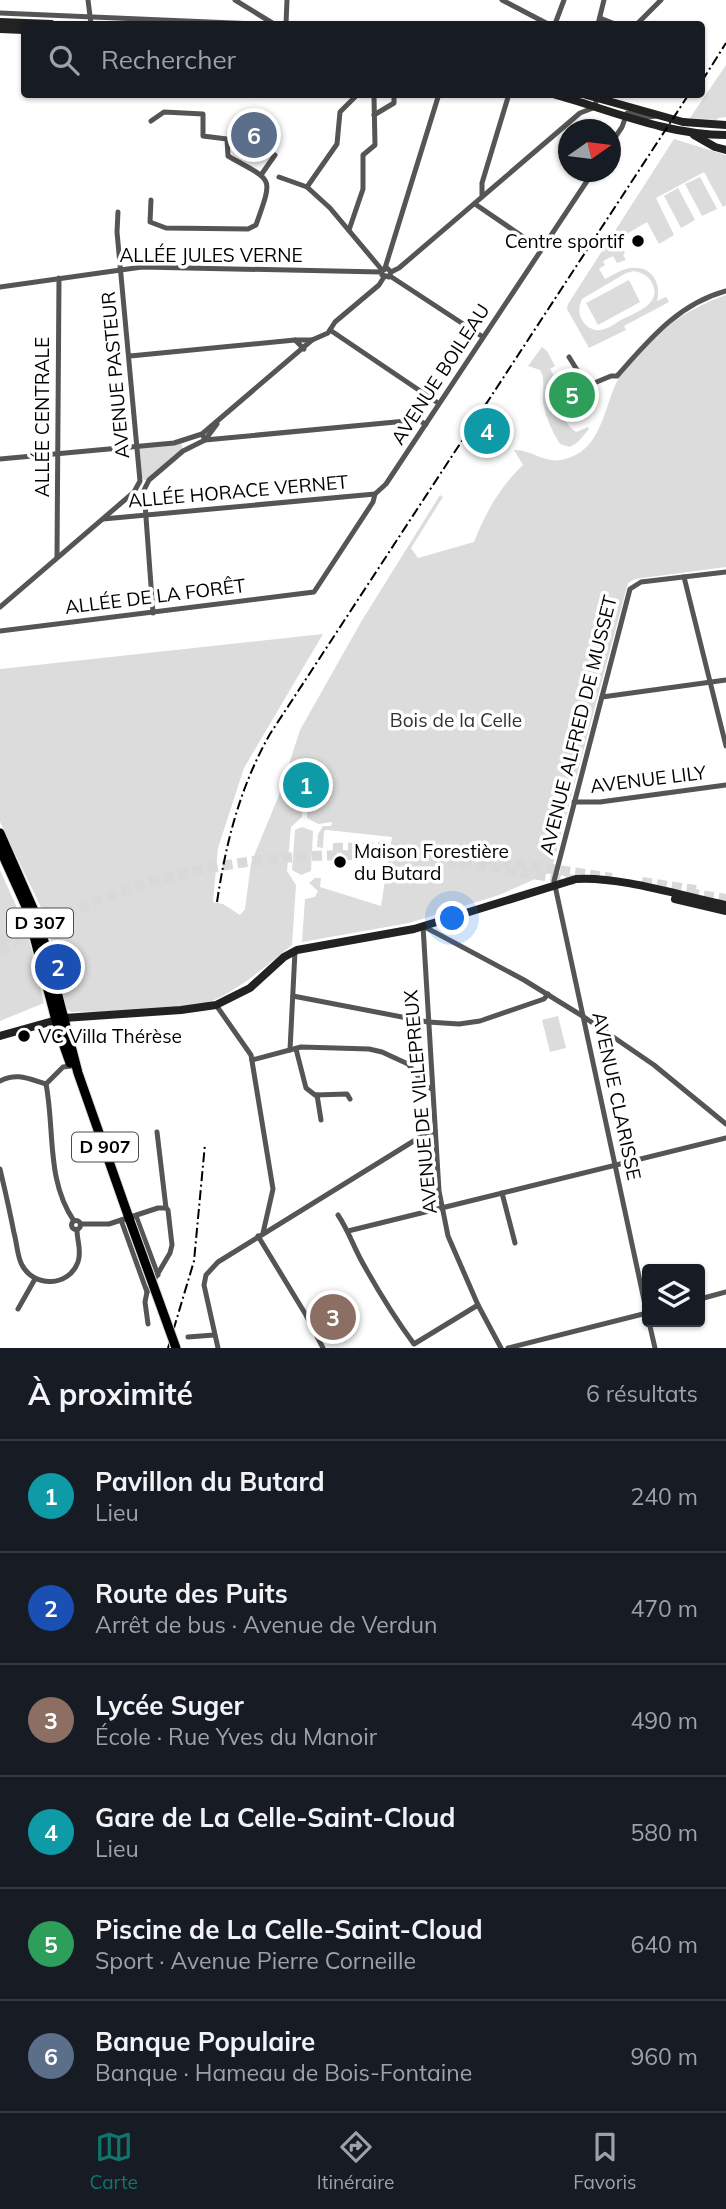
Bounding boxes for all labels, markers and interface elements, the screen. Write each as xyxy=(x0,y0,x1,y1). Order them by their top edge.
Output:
search box xyxy=(21,21,705,98)
icon: search xyxy=(45,41,83,79)
text: Rechercher xyxy=(101,43,236,76)
pin: 6 xyxy=(231,109,277,161)
north arrow xyxy=(558,119,621,182)
place label: Centre sportif xyxy=(505,229,625,253)
marker: Centre sportif xyxy=(630,233,646,249)
street label: ALLÉE JULES VERNE xyxy=(119,243,303,267)
street label: AVENUE PASTEUR xyxy=(96,290,134,460)
street label: AVENUE BOILEAU xyxy=(386,299,494,449)
street label: ALLÉE CENTRALE xyxy=(30,337,54,497)
pin: 5 xyxy=(549,369,595,421)
pin: 4 xyxy=(464,405,510,457)
street label: ALLÉE HORACE VERNET xyxy=(127,469,350,513)
street label: ALLÉE DE LA FORÊT xyxy=(63,573,247,619)
street label: AVENUE ALFRED DE MUSSET xyxy=(534,592,622,857)
park label: Bois de la Celle xyxy=(390,708,522,732)
pin: 1 xyxy=(283,759,329,811)
street label: AVENUE LILY xyxy=(589,760,708,798)
place label: Maison Forestière du Butard xyxy=(354,839,509,885)
marker: Maison Forestière du Butard xyxy=(332,854,348,870)
your location xyxy=(435,901,469,935)
road number: D 307 xyxy=(7,908,73,938)
pin: 2 xyxy=(35,941,81,993)
street label: AVENUE DE VILLEPREUX xyxy=(398,988,442,1215)
street label: AVENUE CLARISSE xyxy=(587,1010,647,1182)
place label: VC Villa Thérèse xyxy=(38,1024,182,1048)
marker: VC Villa Thérèse xyxy=(16,1028,32,1044)
road number: D 907 xyxy=(72,1132,138,1162)
map controls xyxy=(642,1264,705,1327)
button: layers xyxy=(642,1264,705,1327)
pin: 3 xyxy=(310,1291,356,1343)
text: À proximité xyxy=(28,1375,193,1413)
text: 6 résultats xyxy=(586,1379,698,1408)
text: Pavillon du Butard xyxy=(95,1465,325,1498)
text: 1 xyxy=(44,1482,58,1511)
text: 240 m xyxy=(630,1482,698,1511)
text: Lieu xyxy=(95,1498,139,1527)
text: Route des Puits xyxy=(95,1577,288,1610)
text: 2 xyxy=(44,1594,58,1623)
text: 470 m xyxy=(630,1594,698,1623)
text: Arrêt de bus · Avenue de Verdun xyxy=(95,1610,438,1639)
text: Lycée Suger xyxy=(95,1689,244,1722)
text: 3 xyxy=(44,1706,58,1735)
text: 490 m xyxy=(630,1706,698,1735)
text: École · Rue Yves du Manoir xyxy=(95,1722,377,1751)
text: Gare de La Celle-Saint-Cloud xyxy=(95,1801,455,1834)
text: 4 xyxy=(44,1818,58,1847)
text: 580 m xyxy=(630,1818,698,1847)
text: Lieu xyxy=(95,1834,139,1863)
text: Piscine de La Celle-Saint-Cloud xyxy=(95,1913,483,1946)
text: 5 xyxy=(44,1930,58,1959)
text: 640 m xyxy=(630,1930,698,1959)
text: Sport · Avenue Pierre Corneille xyxy=(95,1946,416,1975)
text: Banque Populaire xyxy=(95,2025,315,2058)
text: 6 xyxy=(44,2042,58,2071)
text: 960 m xyxy=(630,2042,698,2071)
text: Banque · Hameau de Bois-Fontaine xyxy=(95,2058,472,2087)
tab: Carte xyxy=(89,2128,138,2194)
tab: Itinéraire xyxy=(317,2128,394,2194)
tab: Favoris xyxy=(573,2128,636,2194)

